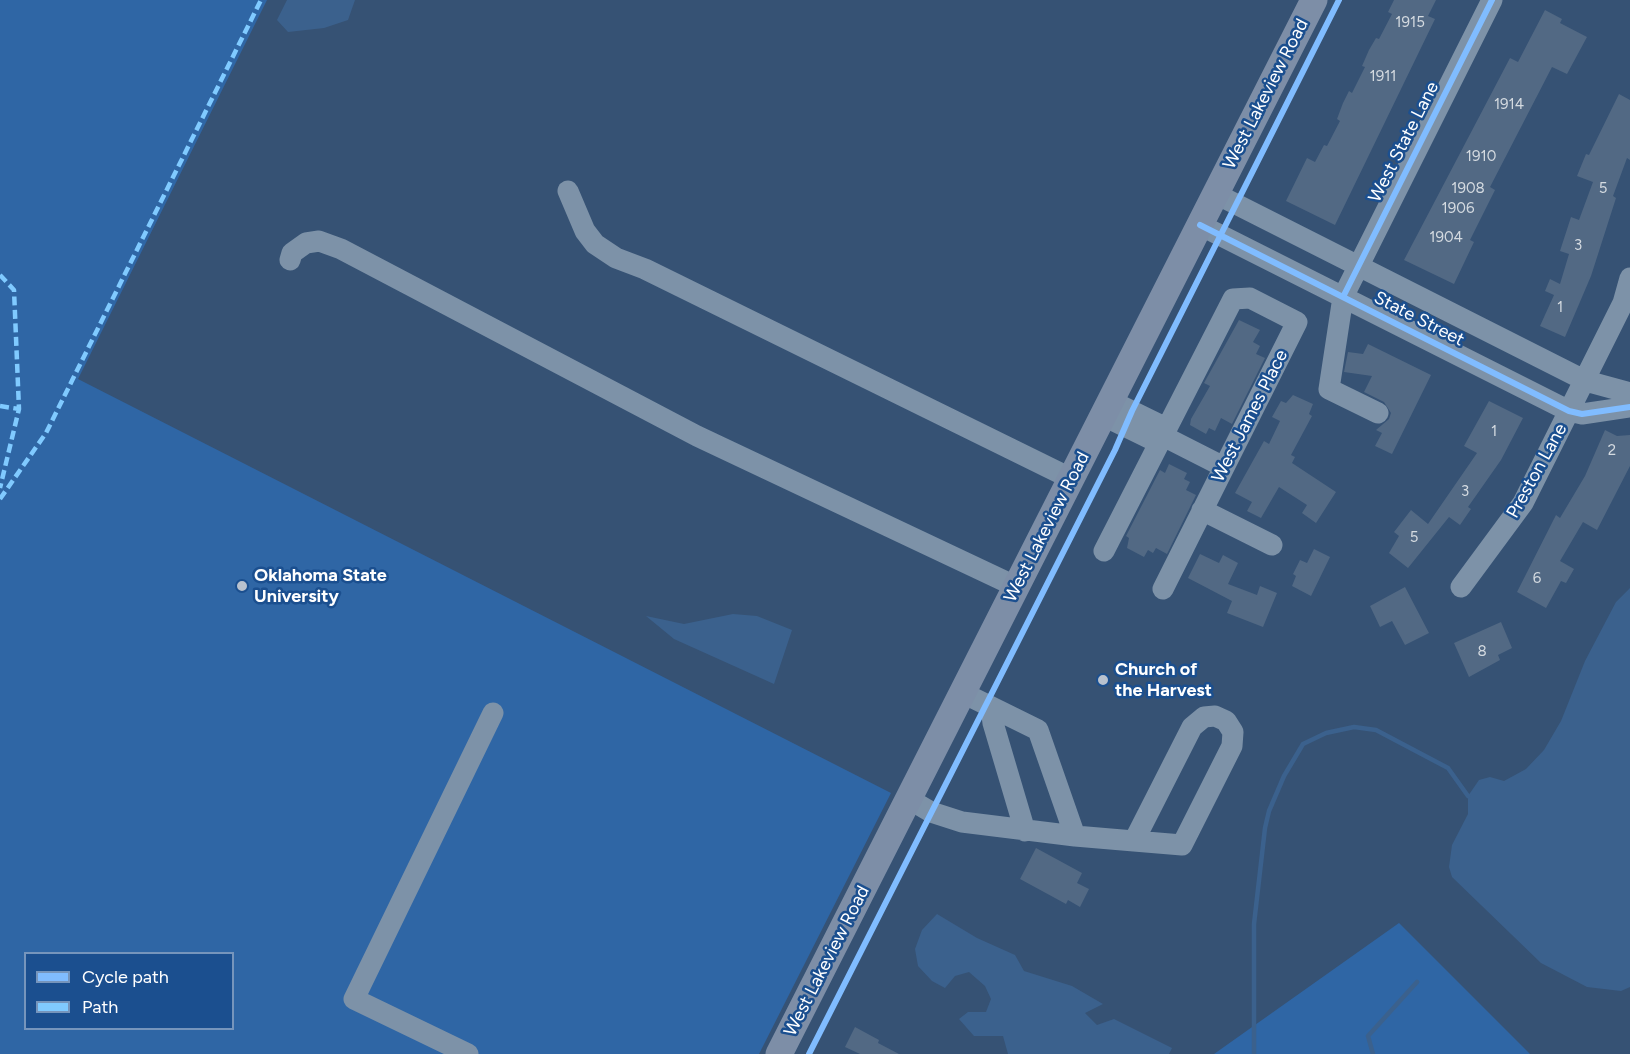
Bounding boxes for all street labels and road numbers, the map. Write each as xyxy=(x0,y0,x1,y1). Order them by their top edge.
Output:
street label: West Lakeview Road xyxy=(1219,15,1313,173)
street label: West State Lane xyxy=(1364,78,1444,206)
street label: State Street xyxy=(1370,287,1468,351)
street label: West James Place xyxy=(1207,346,1293,486)
street label: Preston Lane xyxy=(1502,420,1572,522)
street label: West Lakeview Road xyxy=(1000,448,1094,606)
street label: West Lakeview Road xyxy=(780,882,874,1040)

